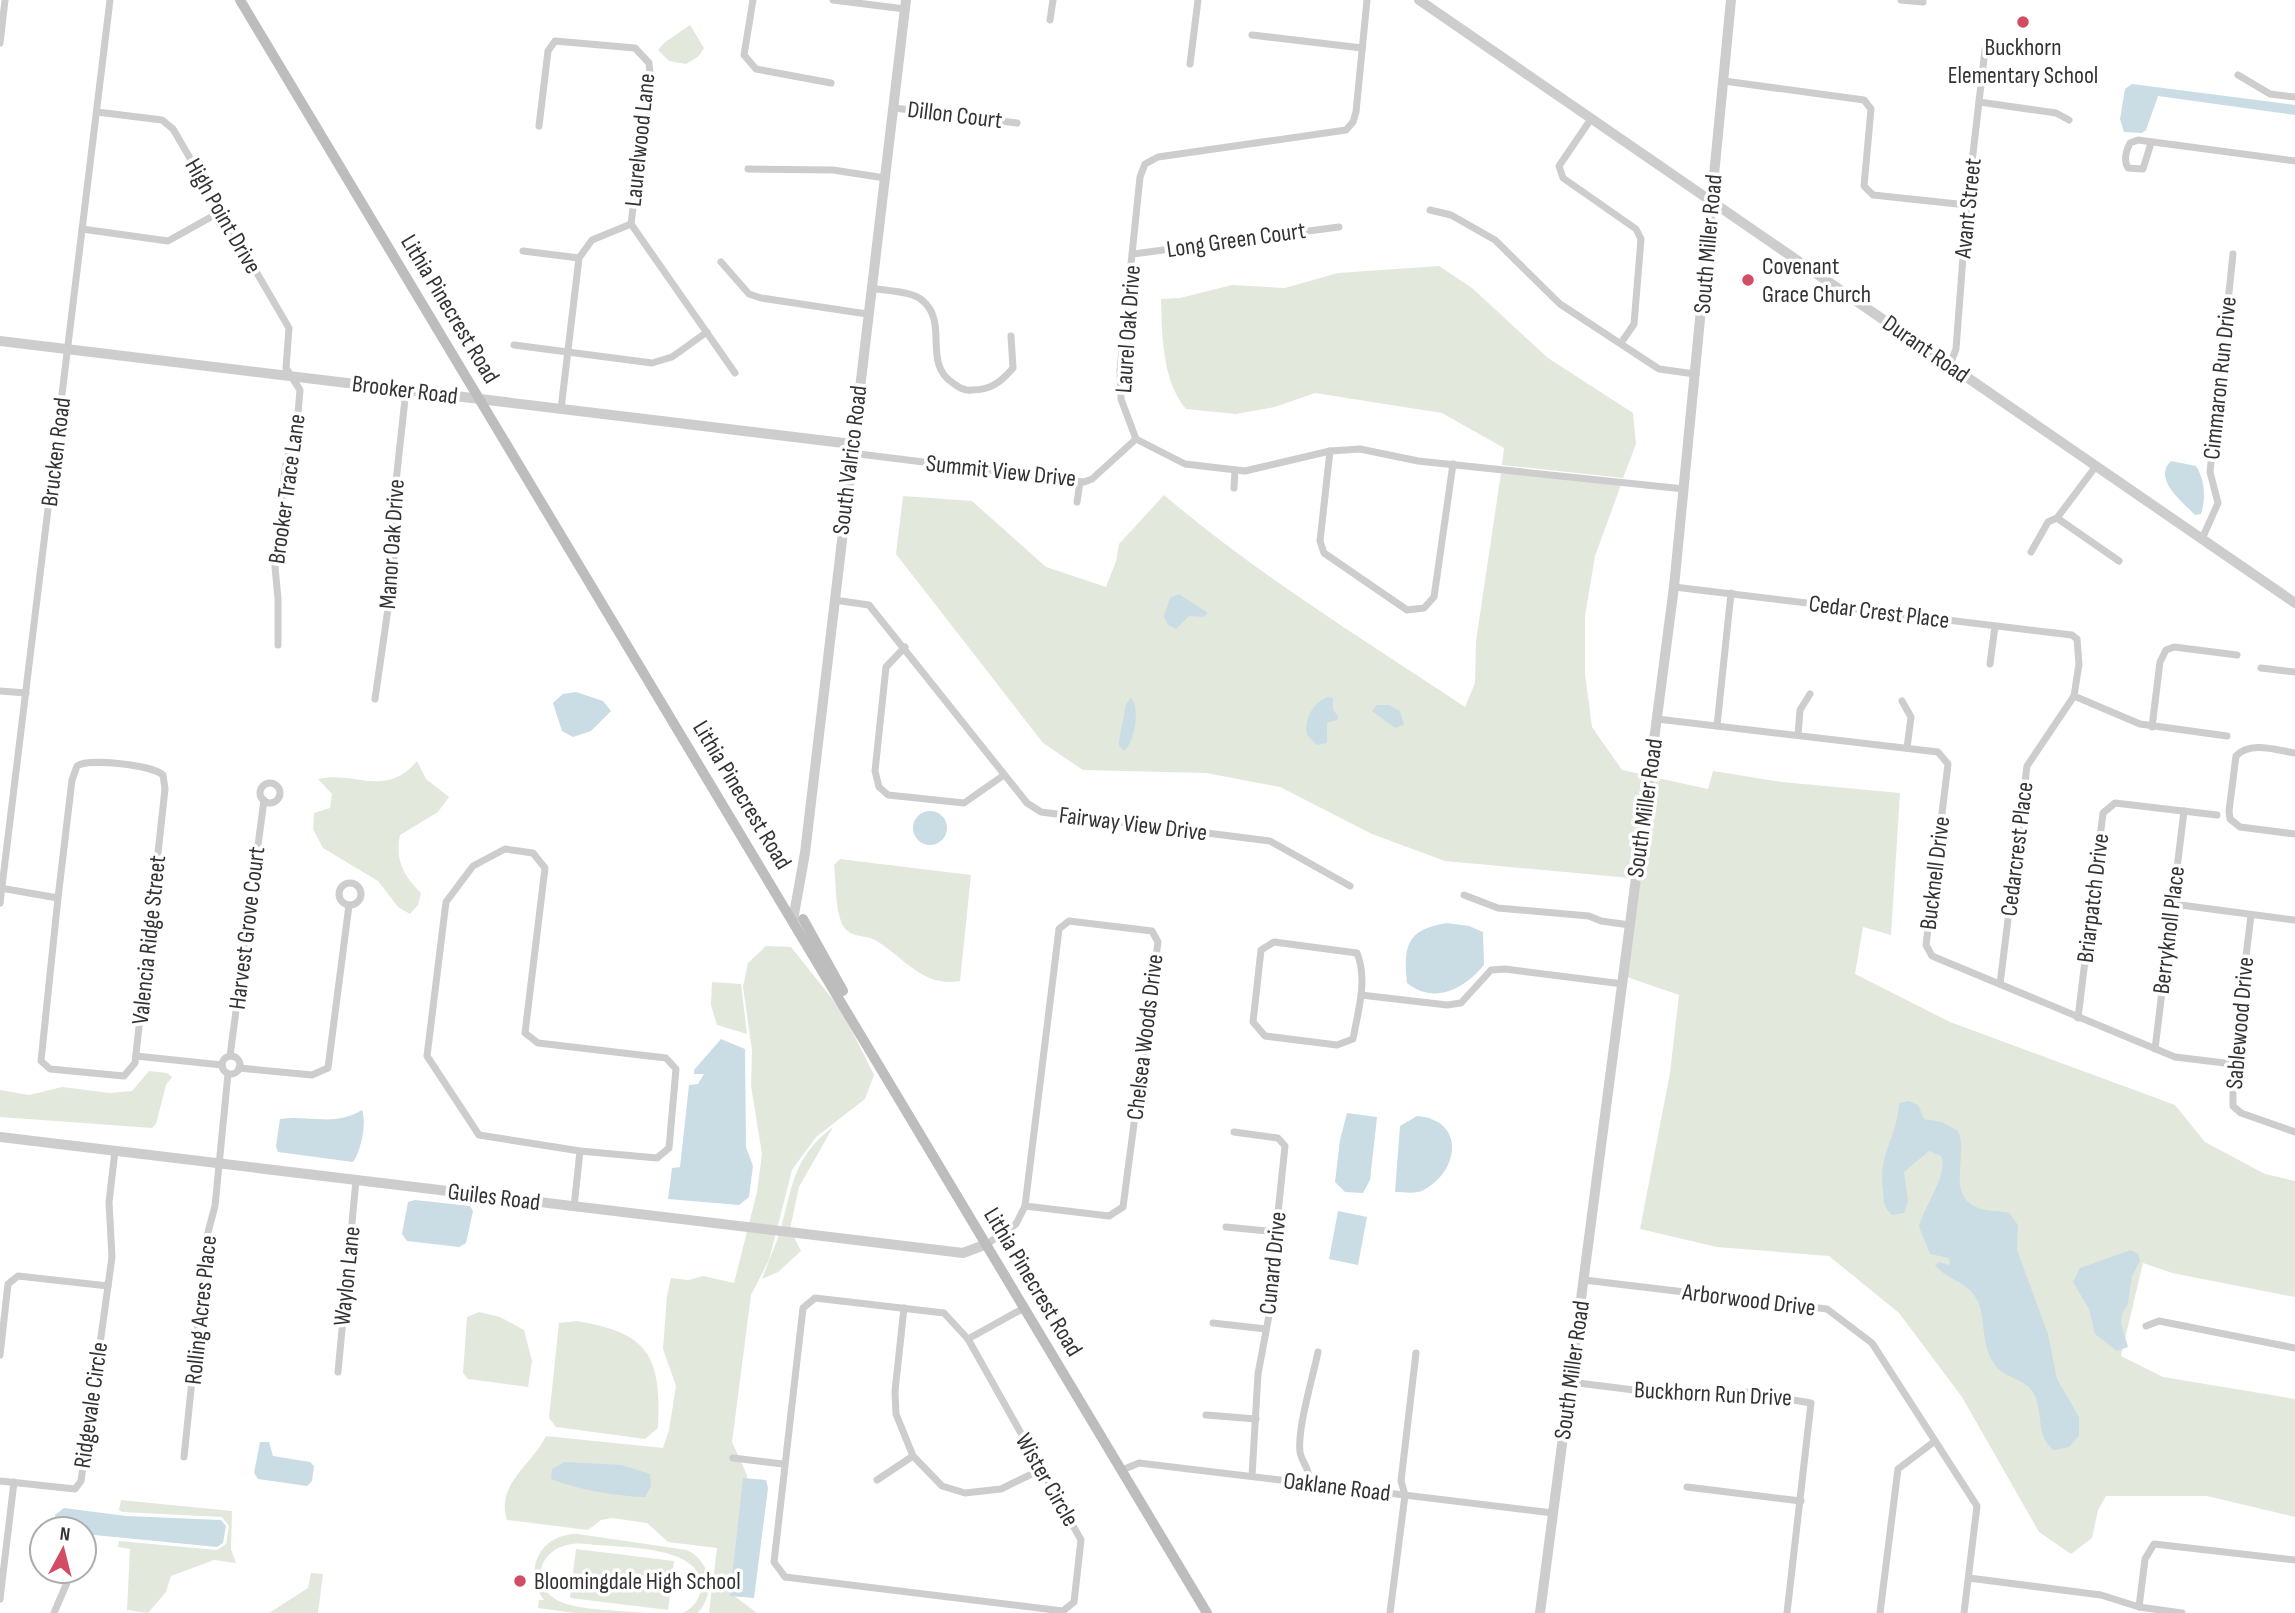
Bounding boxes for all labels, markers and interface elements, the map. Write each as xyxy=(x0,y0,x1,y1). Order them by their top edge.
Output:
marker: Buckhorn Elementary School xyxy=(2015,14,2031,30)
place label: Buckhorn Elementary School xyxy=(1948,33,2098,90)
street label: Laurelwood Lane xyxy=(619,72,661,208)
street label: Dillon Court xyxy=(906,95,1004,135)
street label: High Point Drive xyxy=(178,153,268,279)
street label: Avant Street xyxy=(1948,157,1988,260)
street label: South Miller Road xyxy=(1687,173,1729,315)
street label: Long Green Court xyxy=(1165,216,1307,264)
street label: Lithia Pinecrest Road xyxy=(394,229,506,389)
place label: Covenant Grace Church xyxy=(1762,252,1871,309)
street label: Laurel Oak Drive xyxy=(1109,264,1147,394)
marker: Covenant Grace Church xyxy=(1740,272,1756,288)
street label: Cimmaron Run Drive xyxy=(2197,295,2243,461)
street label: Durant Road xyxy=(1877,309,1975,389)
street label: Brooker Road xyxy=(351,369,459,411)
street label: South Valrico Road xyxy=(826,384,874,536)
street label: Brucken Road xyxy=(35,396,77,508)
street label: Brooker Trace Lane xyxy=(262,412,312,566)
street label: Summit View Drive xyxy=(925,449,1077,493)
street label: Manor Oak Drive xyxy=(373,478,411,610)
street label: Cedar Crest Place xyxy=(1807,589,1951,635)
street label: Lithia Pinecrest Road xyxy=(686,715,798,875)
street label: South Miller Road xyxy=(1621,737,1669,879)
street label: Cedarcrest Place xyxy=(1994,780,2040,918)
street label: Fairway View Drive xyxy=(1057,801,1209,847)
street label: Bucknell Drive xyxy=(1914,815,1956,931)
street label: Briarpatch Drive xyxy=(2071,832,2115,964)
street label: Harvest Grove Court xyxy=(223,845,271,1011)
street label: Valencia Ridge Street xyxy=(126,854,172,1026)
street label: Berryknoll Place xyxy=(2147,864,2191,996)
street label: Chelsea Woods Drive xyxy=(1120,952,1170,1122)
street label: Sablewood Drive xyxy=(2220,956,2260,1090)
street label: Guiles Road xyxy=(446,1177,542,1217)
street label: Lithia Pinecrest Road xyxy=(977,1202,1089,1362)
street label: Cunard Drive xyxy=(1253,1210,1293,1316)
street label: Waylon Lane xyxy=(327,1225,367,1327)
street label: Rolling Acres Place xyxy=(179,1234,223,1386)
street label: Arborwood Drive xyxy=(1680,1277,1817,1323)
street label: South Miller Road xyxy=(1548,1299,1596,1441)
street label: Ridgevale Circle xyxy=(68,1340,114,1470)
street label: Buckhorn Run Drive xyxy=(1633,1375,1793,1413)
street label: Wister Circle xyxy=(1009,1428,1085,1532)
street label: Oaklane Road xyxy=(1282,1466,1392,1508)
north arrow xyxy=(28,1515,98,1585)
text: N xyxy=(58,1523,71,1547)
place label: Bloomingdale High School xyxy=(534,1567,741,1596)
marker: Bloomingdale High School xyxy=(512,1573,528,1589)

